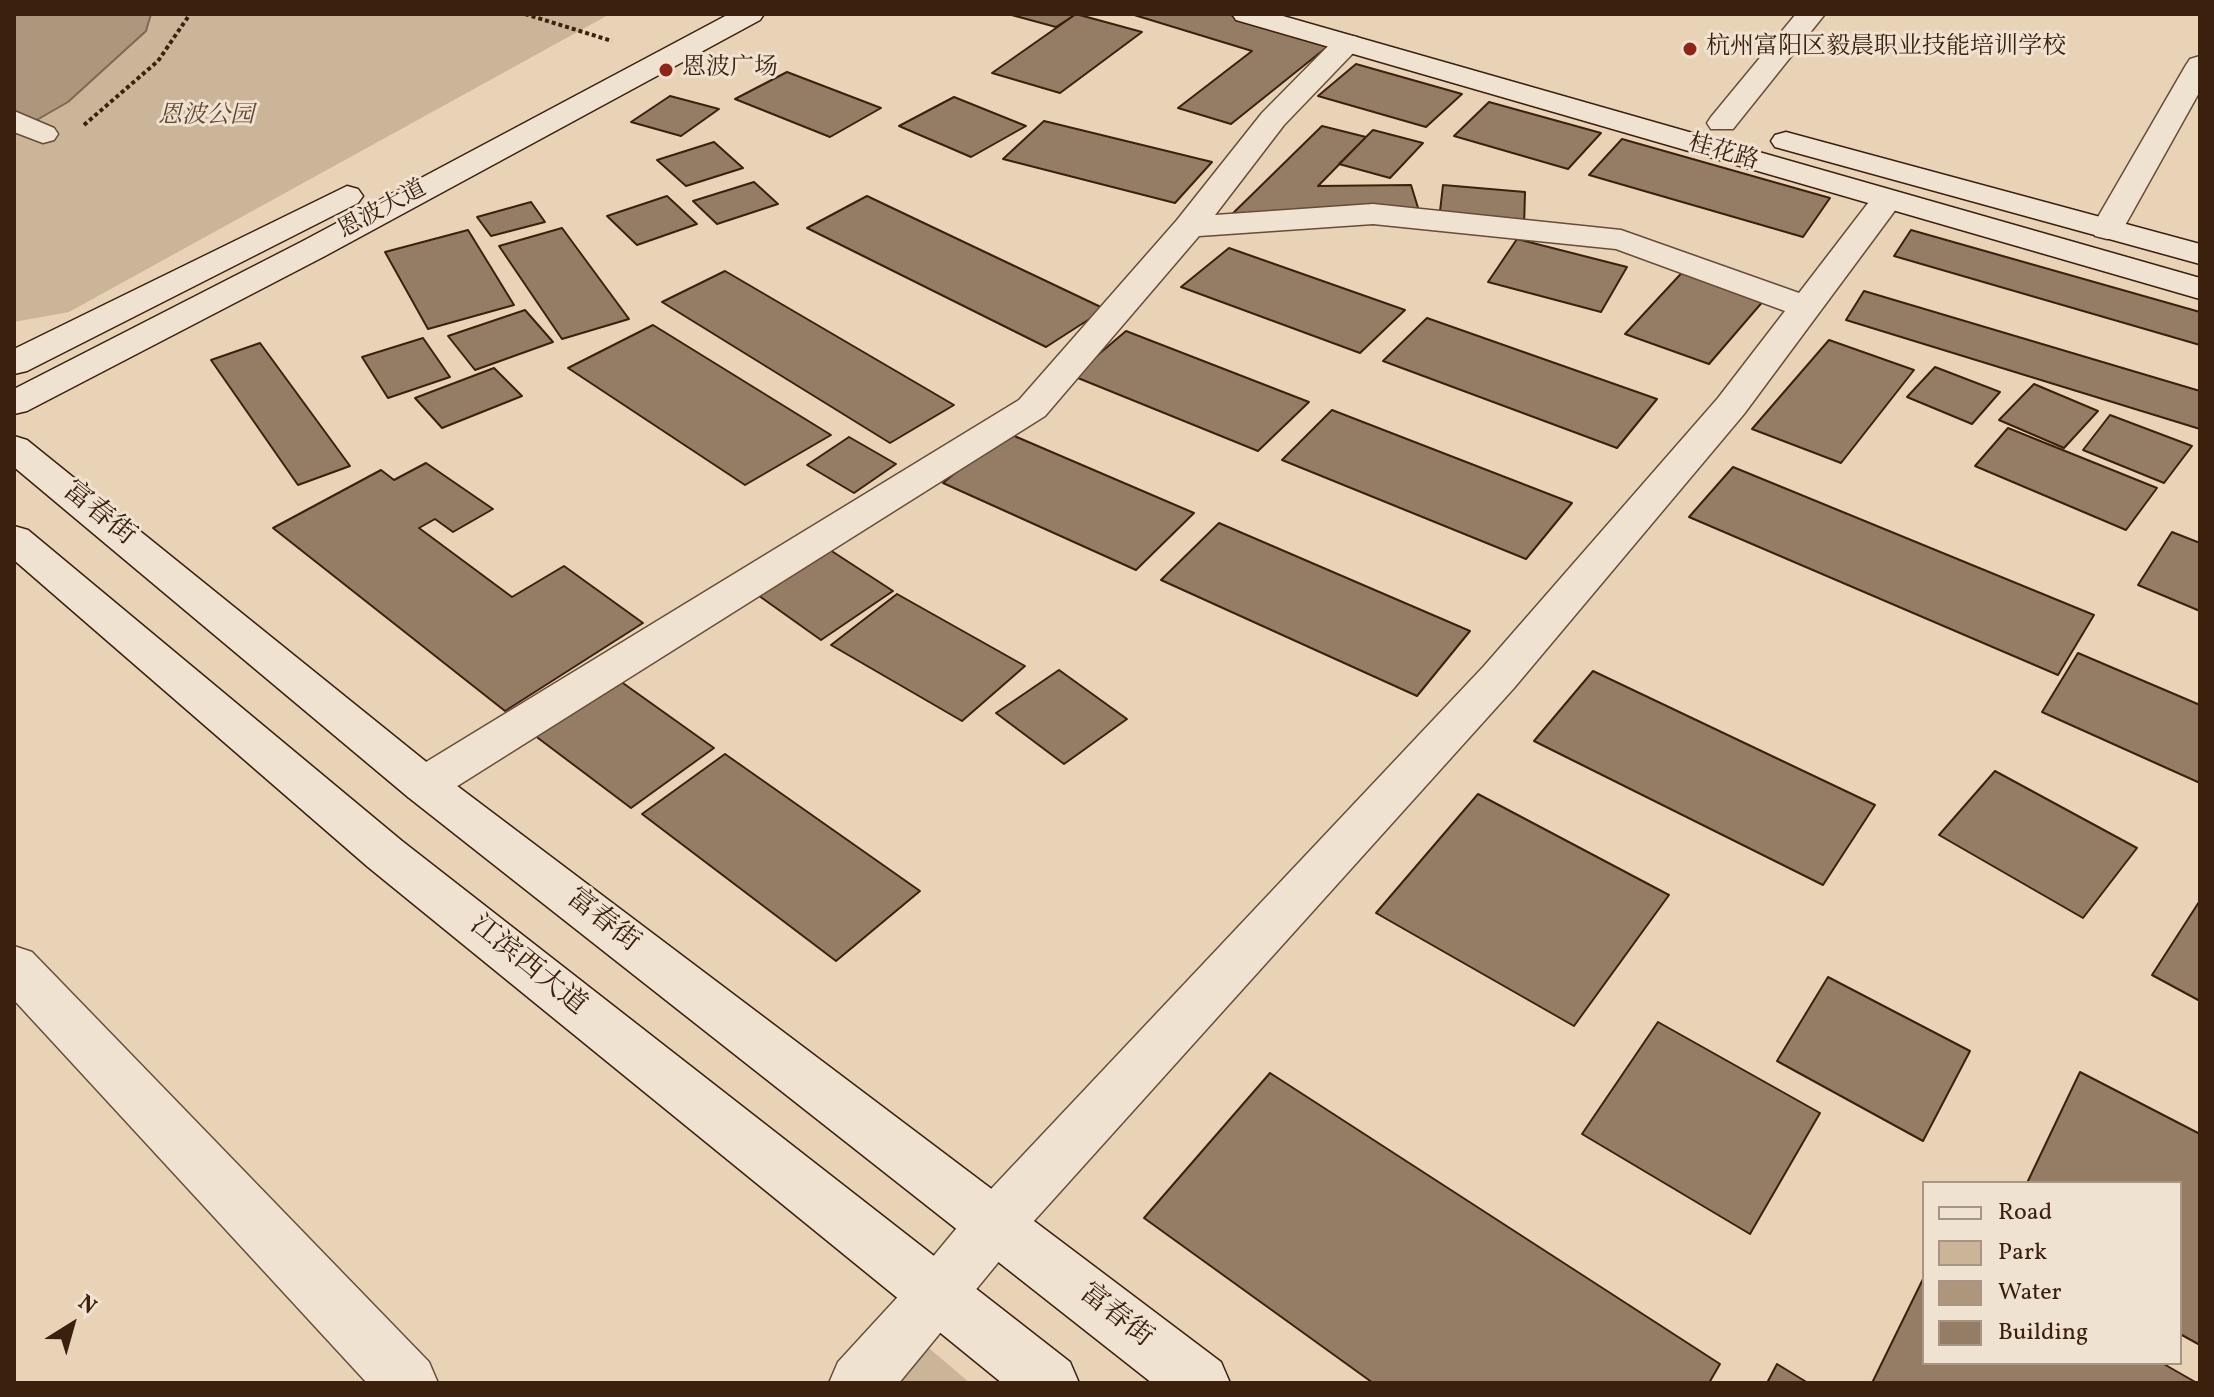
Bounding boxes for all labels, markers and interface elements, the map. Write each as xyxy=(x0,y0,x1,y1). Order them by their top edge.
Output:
place label: 杭州富阳区毅晨职业技能培训学校 xyxy=(1706,35,2066,63)
marker: 杭州富阳区毅晨职业技能培训学校 xyxy=(1681,40,1699,58)
place label: 恩波广场 xyxy=(682,56,778,84)
marker: 恩波广场 xyxy=(657,61,675,79)
park label: 恩波公园 xyxy=(158,104,254,132)
street label: 桂花路 xyxy=(1684,130,1762,178)
street label: 恩波大道 xyxy=(334,176,432,246)
street label: 富春街 xyxy=(55,476,141,554)
street label: 富春街 xyxy=(559,883,645,961)
street label: 江滨西大道 xyxy=(462,910,592,1024)
legend xyxy=(1922,1181,2182,1365)
text: Road xyxy=(1998,1196,2052,1230)
text: Park xyxy=(1998,1236,2047,1270)
text: Water xyxy=(1998,1276,2062,1310)
street label: 富春街 xyxy=(1072,1278,1158,1356)
north arrow xyxy=(32,1285,112,1365)
text: N xyxy=(71,1288,102,1323)
text: Building xyxy=(1998,1316,2088,1350)

